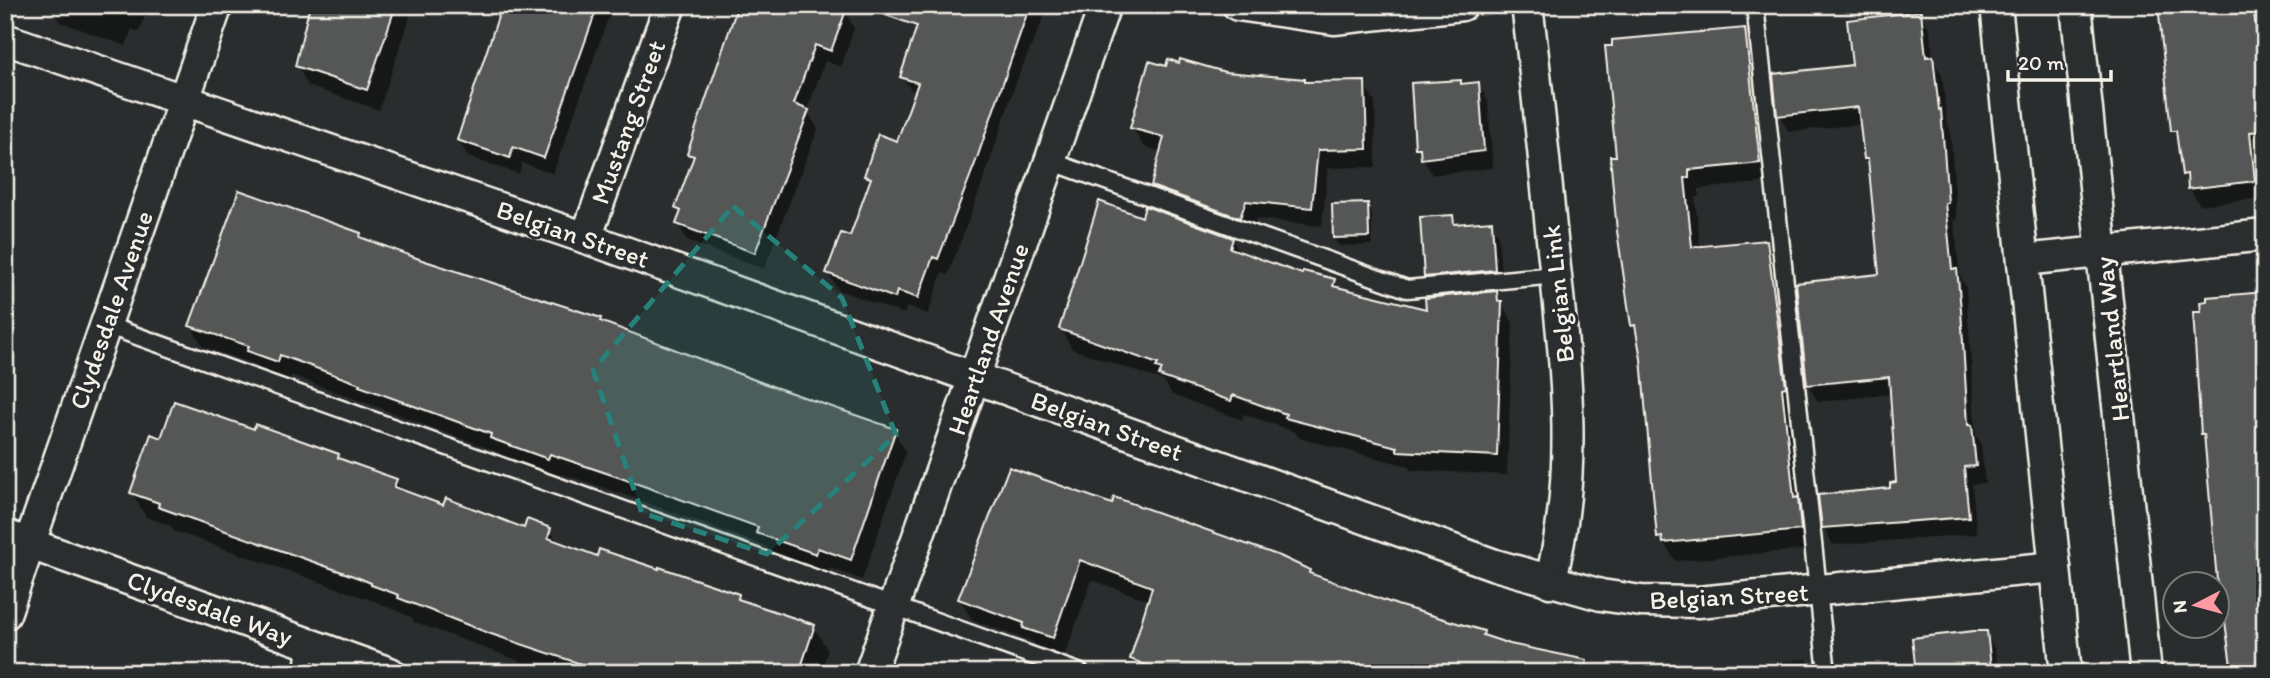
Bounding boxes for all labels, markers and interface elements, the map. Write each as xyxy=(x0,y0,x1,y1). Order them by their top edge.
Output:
street label: Mustang Street xyxy=(584,36,673,208)
scale bar xyxy=(2008,38,2111,82)
text: 20 m xyxy=(2018,50,2065,75)
street label: Belgian Street xyxy=(493,193,654,275)
street label: Clydesdale Avenue xyxy=(62,206,160,414)
street label: Belgian Link xyxy=(1535,224,1581,364)
street label: Heartland Avenue xyxy=(940,239,1036,439)
street label: Heartland Way xyxy=(2087,255,2137,423)
street label: Belgian Street xyxy=(1027,384,1187,468)
street label: Clydesdale Way xyxy=(123,563,297,653)
north arrow xyxy=(2162,570,2232,640)
street label: Belgian Street xyxy=(1649,576,1810,616)
text: N xyxy=(2167,599,2192,614)

